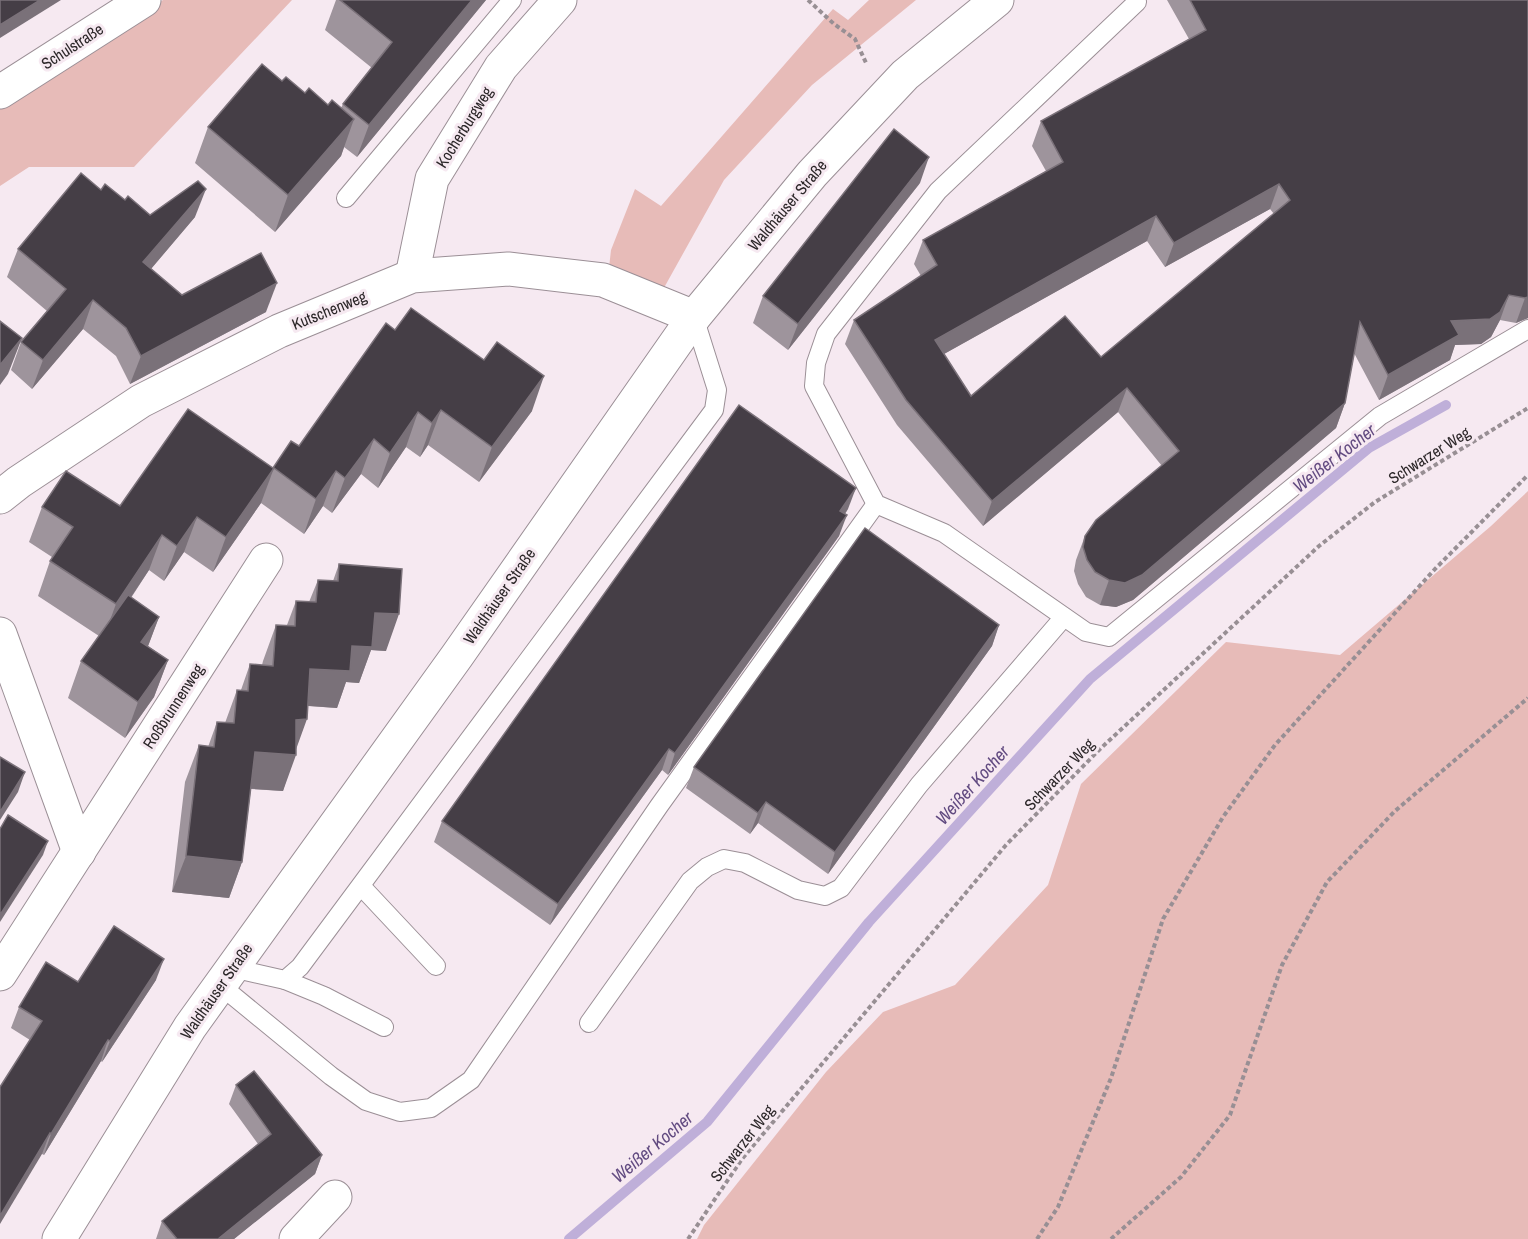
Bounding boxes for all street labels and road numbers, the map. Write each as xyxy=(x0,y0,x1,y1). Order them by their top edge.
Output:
street label: Schulstraße xyxy=(37,18,107,74)
street label: Kocherburgweg xyxy=(430,82,498,172)
street label: Waldhäuser Straße xyxy=(742,155,832,255)
street label: Kutschenweg xyxy=(288,285,370,335)
street label: Schwarzer Weg xyxy=(1384,421,1475,489)
street label: Waldhäuser Straße xyxy=(458,544,540,648)
street label: Roßbrunnenweg xyxy=(137,659,209,753)
street label: Schwarzer Weg xyxy=(1019,733,1099,815)
street label: Waldhäuser Straße xyxy=(175,939,257,1043)
street label: Schwarzer Weg xyxy=(705,1099,780,1186)

